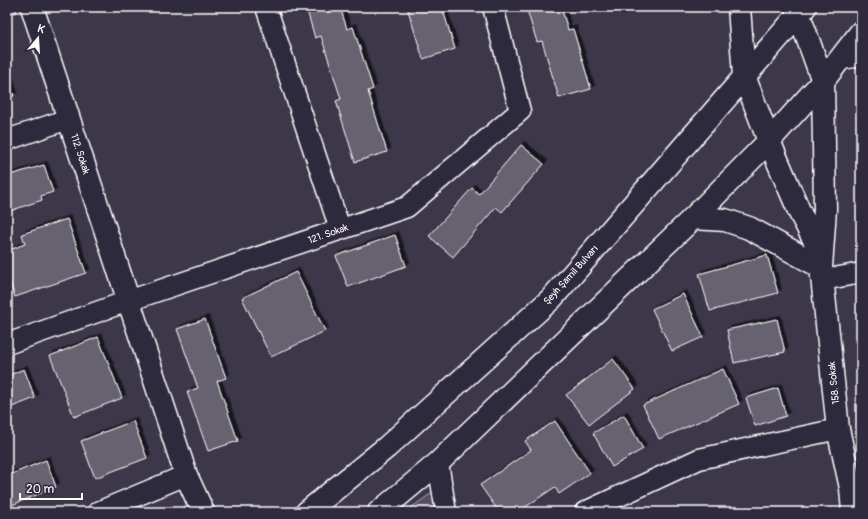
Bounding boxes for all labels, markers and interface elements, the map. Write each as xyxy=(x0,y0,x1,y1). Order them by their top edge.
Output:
north arrow xyxy=(18,18,58,58)
text: K xyxy=(36,22,46,36)
street label: 112. Sokak xyxy=(68,132,92,177)
street label: 121. Sokak xyxy=(306,221,351,247)
street label: Şeyh Şamil Bulvarı xyxy=(541,243,601,307)
street label: 158. Sokak xyxy=(826,360,842,405)
scale bar xyxy=(20,475,82,501)
text: 20 m xyxy=(26,482,55,497)

